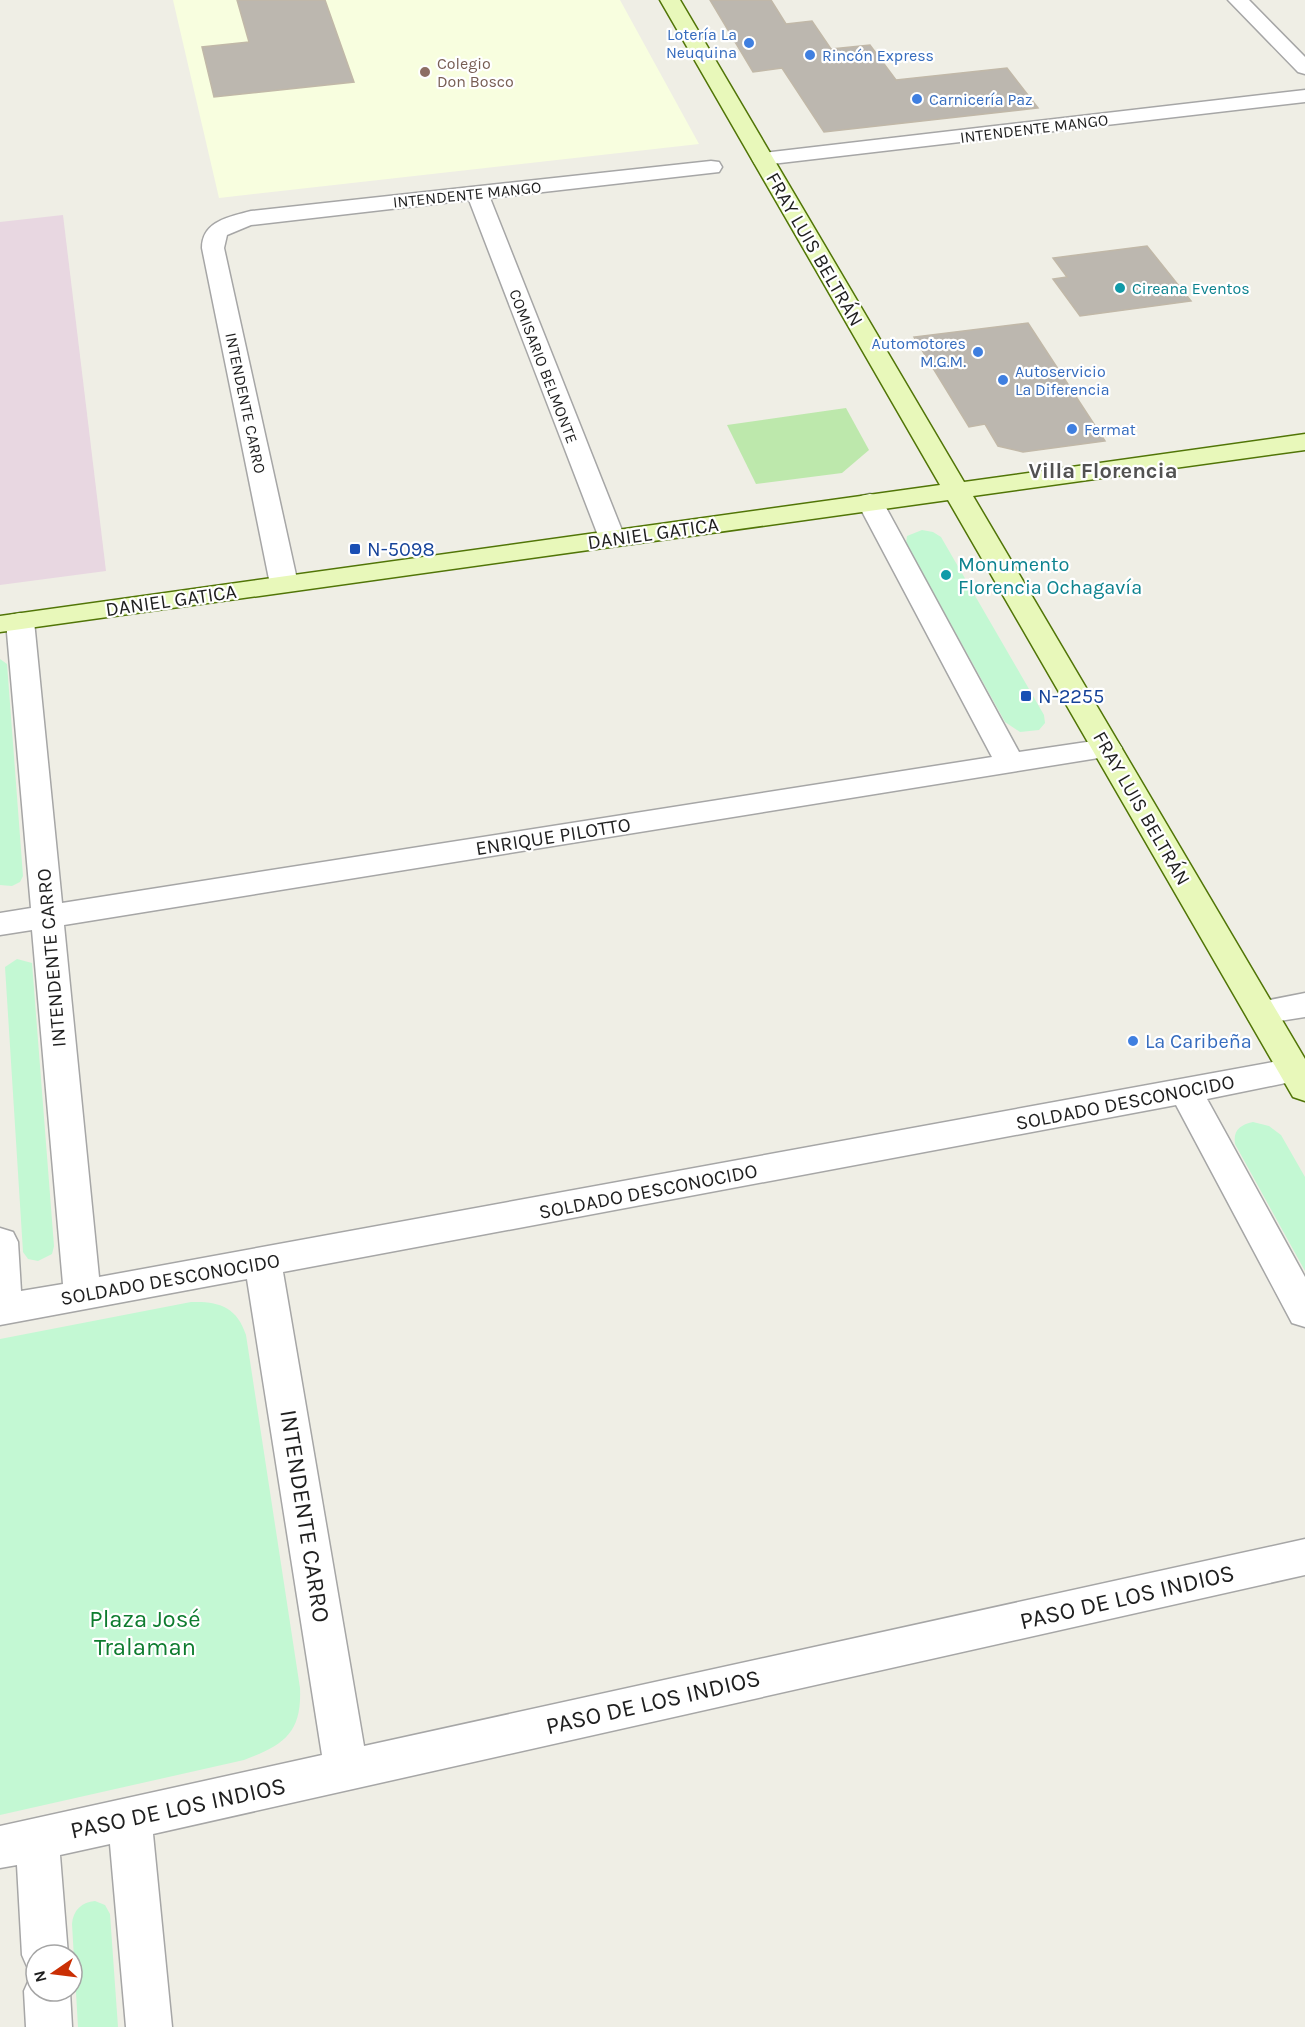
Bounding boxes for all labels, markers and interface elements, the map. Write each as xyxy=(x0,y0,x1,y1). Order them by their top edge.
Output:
place label: Lotería La Neuquina xyxy=(666,25,737,62)
marker: Lotería La Neuquina xyxy=(742,36,756,50)
place label: Rincón Express xyxy=(822,46,934,65)
marker: Rincón Express xyxy=(803,48,817,62)
place label: Colegio Don Bosco xyxy=(437,54,514,91)
marker: Colegio Don Bosco xyxy=(418,65,432,79)
place label: Carnicería Paz xyxy=(929,90,1033,109)
marker: Carnicería Paz xyxy=(910,92,924,106)
street label: INTENDENTE MANGO xyxy=(959,110,1109,147)
street label: FRAY LUIS BELTRÁN xyxy=(761,168,869,330)
street label: INTENDENTE MANGO xyxy=(392,177,542,212)
place label: Cireana Eventos xyxy=(1132,279,1250,298)
marker: Cireana Eventos xyxy=(1113,281,1127,295)
street label: COMISARIO BELMONTE xyxy=(505,286,582,446)
street label: INTENDENTE CARRO xyxy=(221,331,270,475)
place label: Automotores M.G.M. xyxy=(871,334,966,371)
marker: Automotores M.G.M. xyxy=(971,345,985,359)
place label: Autoservicio La Diferencia xyxy=(1015,362,1110,399)
marker: Autoservicio La Diferencia xyxy=(996,373,1010,387)
place label: Fermat xyxy=(1084,420,1136,439)
marker: Fermat xyxy=(1065,422,1079,436)
district label: Villa Florencia xyxy=(1028,458,1178,484)
street label: DANIEL GATICA xyxy=(586,513,720,554)
place label: N-5098 xyxy=(367,538,435,561)
marker: N-5098 xyxy=(348,542,362,556)
place label: Monumento Florencia Ochagavía xyxy=(958,553,1142,599)
marker: Monumento Florencia Ochagavía xyxy=(939,568,953,582)
street label: DANIEL GATICA xyxy=(104,580,238,621)
place label: N-2255 xyxy=(1038,685,1104,708)
marker: N-2255 xyxy=(1019,689,1033,703)
street label: FRAY LUIS BELTRÁN xyxy=(1088,727,1196,889)
street label: ENRIQUE PILOTTO xyxy=(474,813,632,860)
street label: INTENDENTE CARRO xyxy=(32,868,71,1048)
place label: La Caribeña xyxy=(1145,1030,1252,1053)
marker: La Caribeña xyxy=(1126,1034,1140,1048)
street label: SOLDADO DESCONOCIDO xyxy=(1014,1070,1236,1135)
street label: SOLDADO DESCONOCIDO xyxy=(537,1159,759,1224)
street label: SOLDADO DESCONOCIDO xyxy=(59,1249,281,1310)
street label: INTENDENTE CARRO xyxy=(274,1407,336,1625)
street label: PASO DE LOS INDIOS xyxy=(1017,1559,1237,1635)
park label: Plaza José Tralaman xyxy=(89,1605,201,1661)
street label: PASO DE LOS INDIOS xyxy=(543,1664,763,1740)
street label: PASO DE LOS INDIOS xyxy=(68,1771,288,1845)
north arrow xyxy=(24,1943,84,2003)
text: N xyxy=(29,1969,51,1984)

